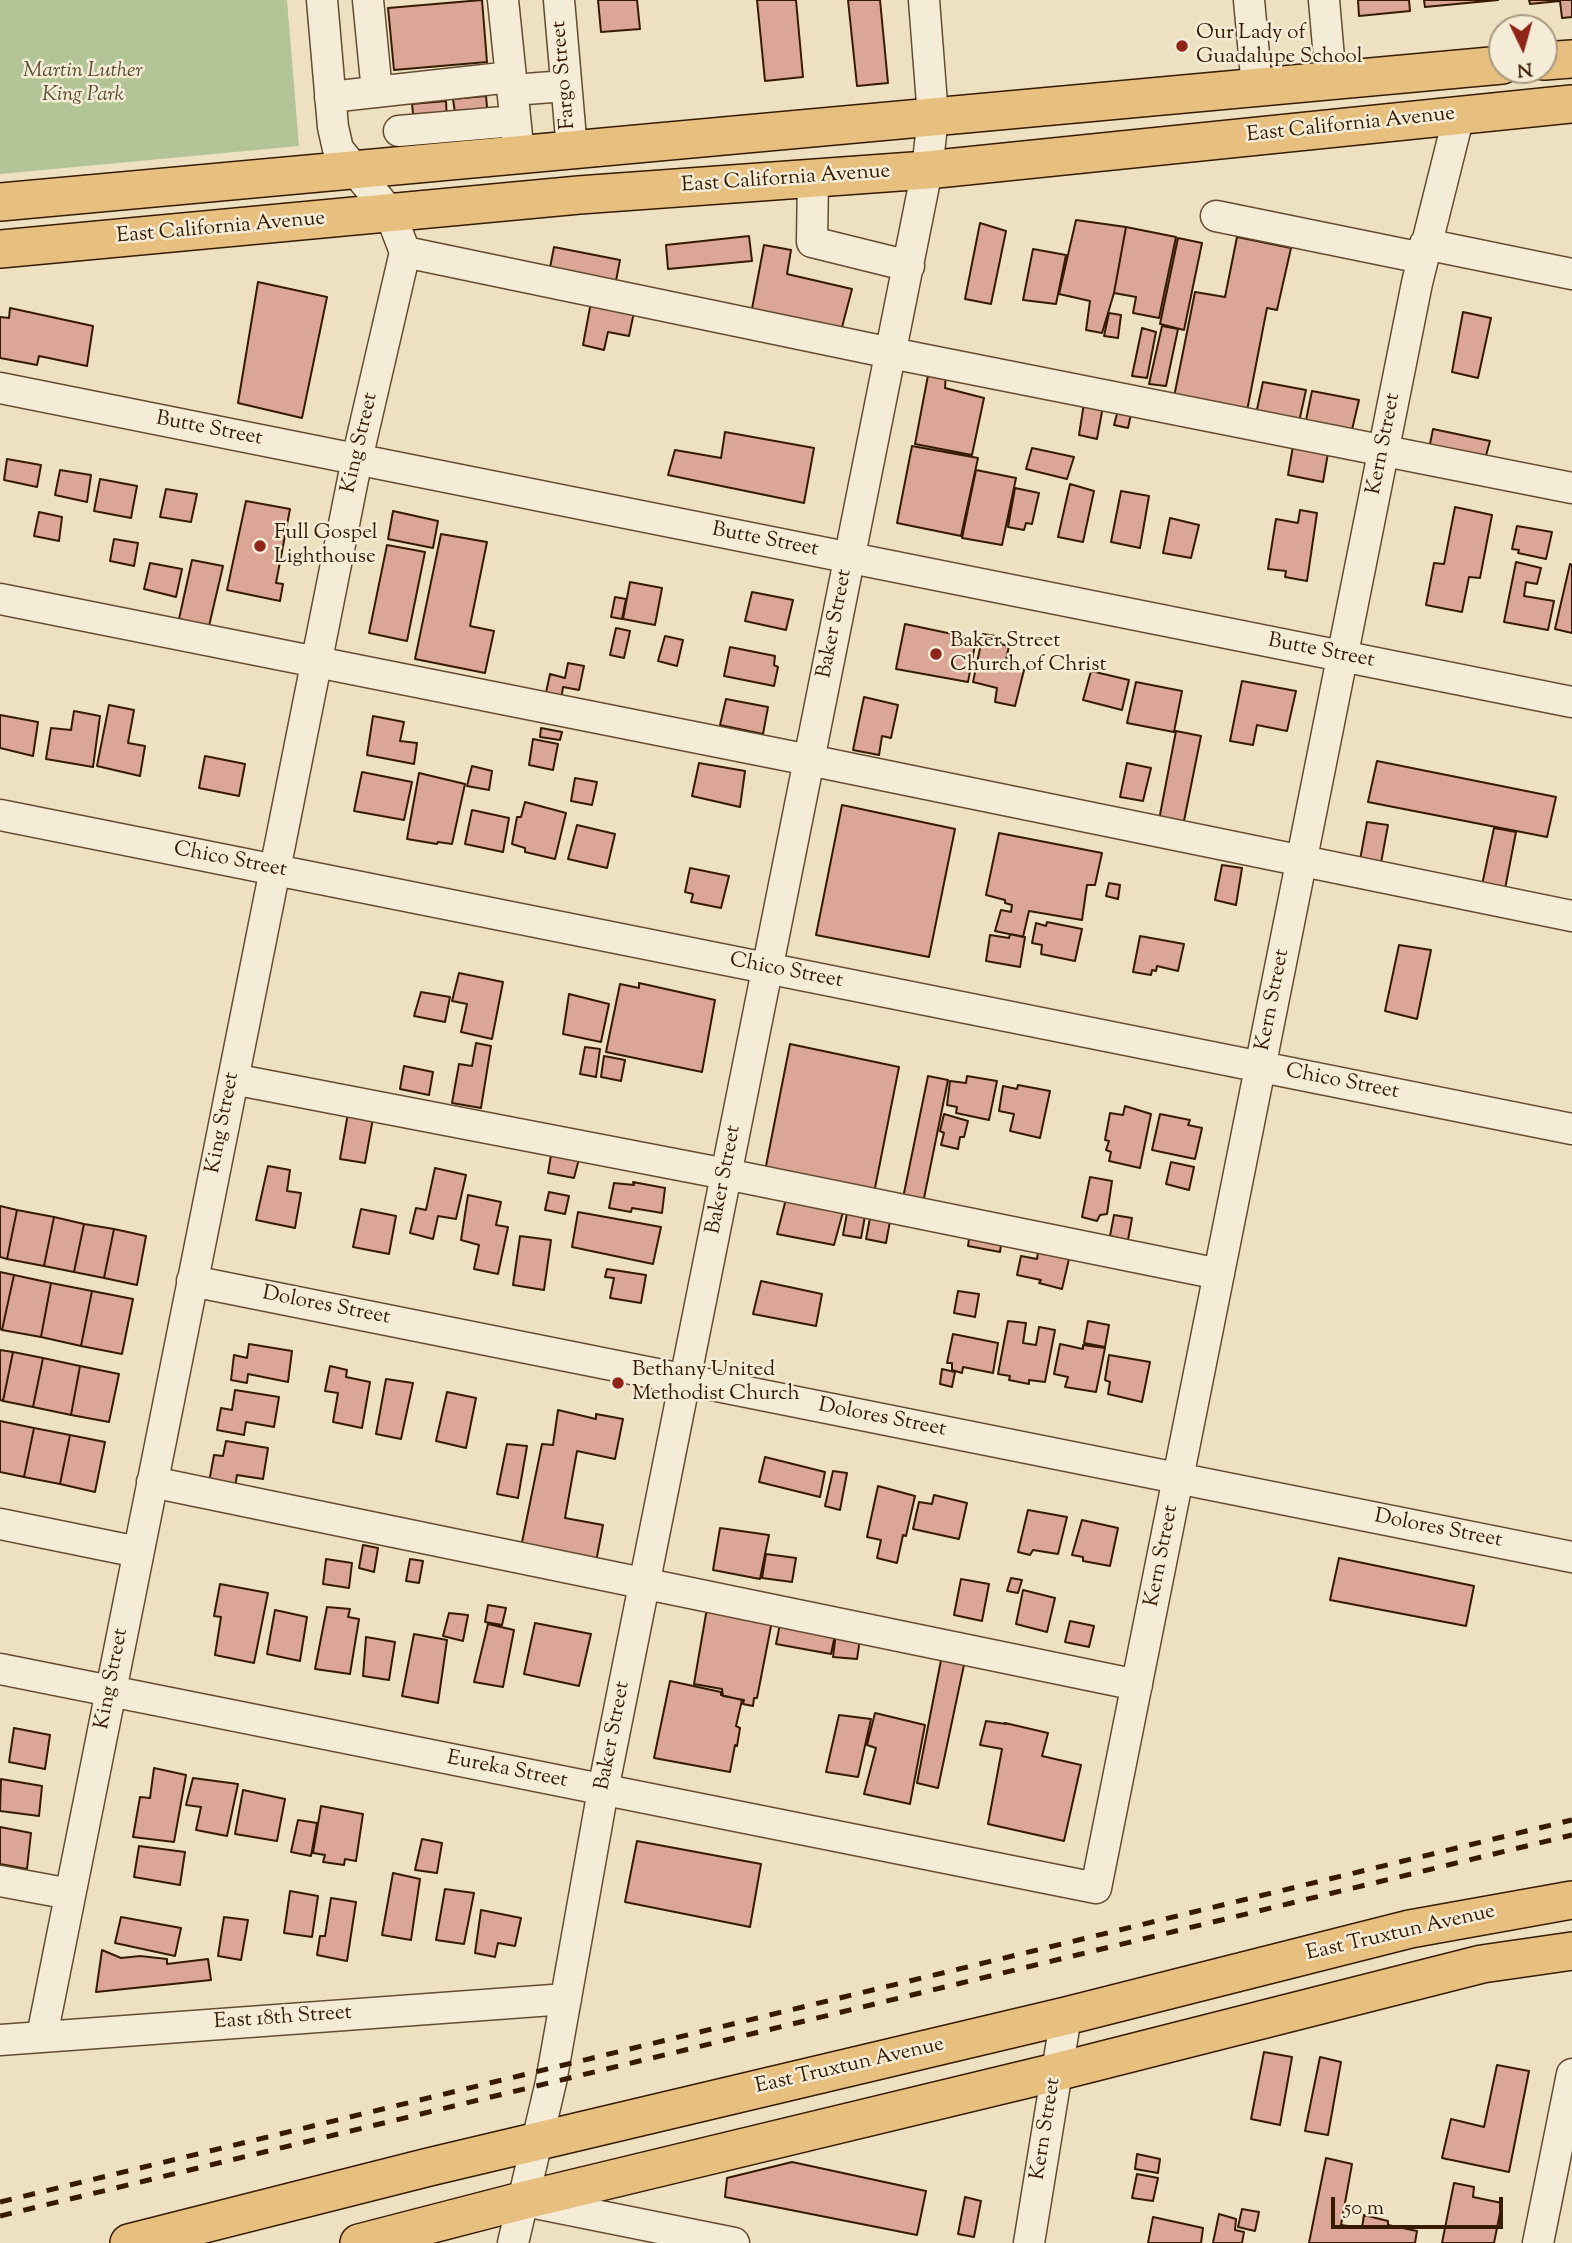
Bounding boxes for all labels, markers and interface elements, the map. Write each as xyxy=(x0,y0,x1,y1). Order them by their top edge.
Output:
north arrow xyxy=(1488,14,1558,84)
street label: Fargo Street xyxy=(548,20,582,130)
place label: Our Lady of Guadalupe School xyxy=(1196,21,1363,71)
marker: Our Lady of Guadalupe School xyxy=(1174,38,1190,54)
text: N xyxy=(1516,54,1533,83)
park label: Martin Luther King Park xyxy=(23,59,143,109)
street label: East California Avenue xyxy=(1246,103,1456,149)
street label: East California Avenue xyxy=(681,160,891,200)
street label: East California Avenue xyxy=(116,207,326,251)
street label: King Street xyxy=(337,390,385,496)
street label: Kern Street xyxy=(1363,391,1407,497)
street label: Butte Street xyxy=(154,407,264,453)
street label: Butte Street xyxy=(710,518,820,564)
place label: Full Gospel Lighthouse xyxy=(274,521,378,571)
marker: Full Gospel Lighthouse xyxy=(252,538,268,554)
street label: Baker Street xyxy=(813,567,859,681)
place label: Baker Street Church of Christ xyxy=(950,629,1107,679)
street label: Butte Street xyxy=(1266,629,1376,675)
marker: Baker Street Church of Christ xyxy=(928,646,944,662)
street label: Chico Street xyxy=(171,838,289,884)
street label: Kern Street xyxy=(1252,947,1296,1053)
street label: Chico Street xyxy=(727,949,845,995)
street label: Chico Street xyxy=(1283,1060,1401,1106)
street label: King Street xyxy=(202,1070,246,1176)
street label: Baker Street xyxy=(702,1123,748,1237)
street label: Dolores Street xyxy=(260,1282,392,1332)
place label: Bethany United Methodist Church xyxy=(632,1358,800,1408)
marker: Bethany United Methodist Church xyxy=(610,1375,626,1391)
street label: Dolores Street xyxy=(816,1394,948,1444)
street label: Kern Street xyxy=(1141,1503,1185,1609)
street label: Dolores Street xyxy=(1372,1505,1504,1555)
street label: King Street xyxy=(91,1626,135,1732)
street label: Baker Street xyxy=(591,1679,637,1793)
street label: Eureka Street xyxy=(445,1747,569,1795)
street label: East Truxtun Avenue xyxy=(1304,1900,1498,1968)
street label: East 18th Street xyxy=(213,2002,353,2036)
street label: East Truxtun Avenue xyxy=(753,2033,947,2101)
street label: Kern Street xyxy=(1026,2076,1068,2182)
scale bar xyxy=(1334,2184,1506,2228)
text: 50 m xyxy=(1344,2194,1384,2224)

